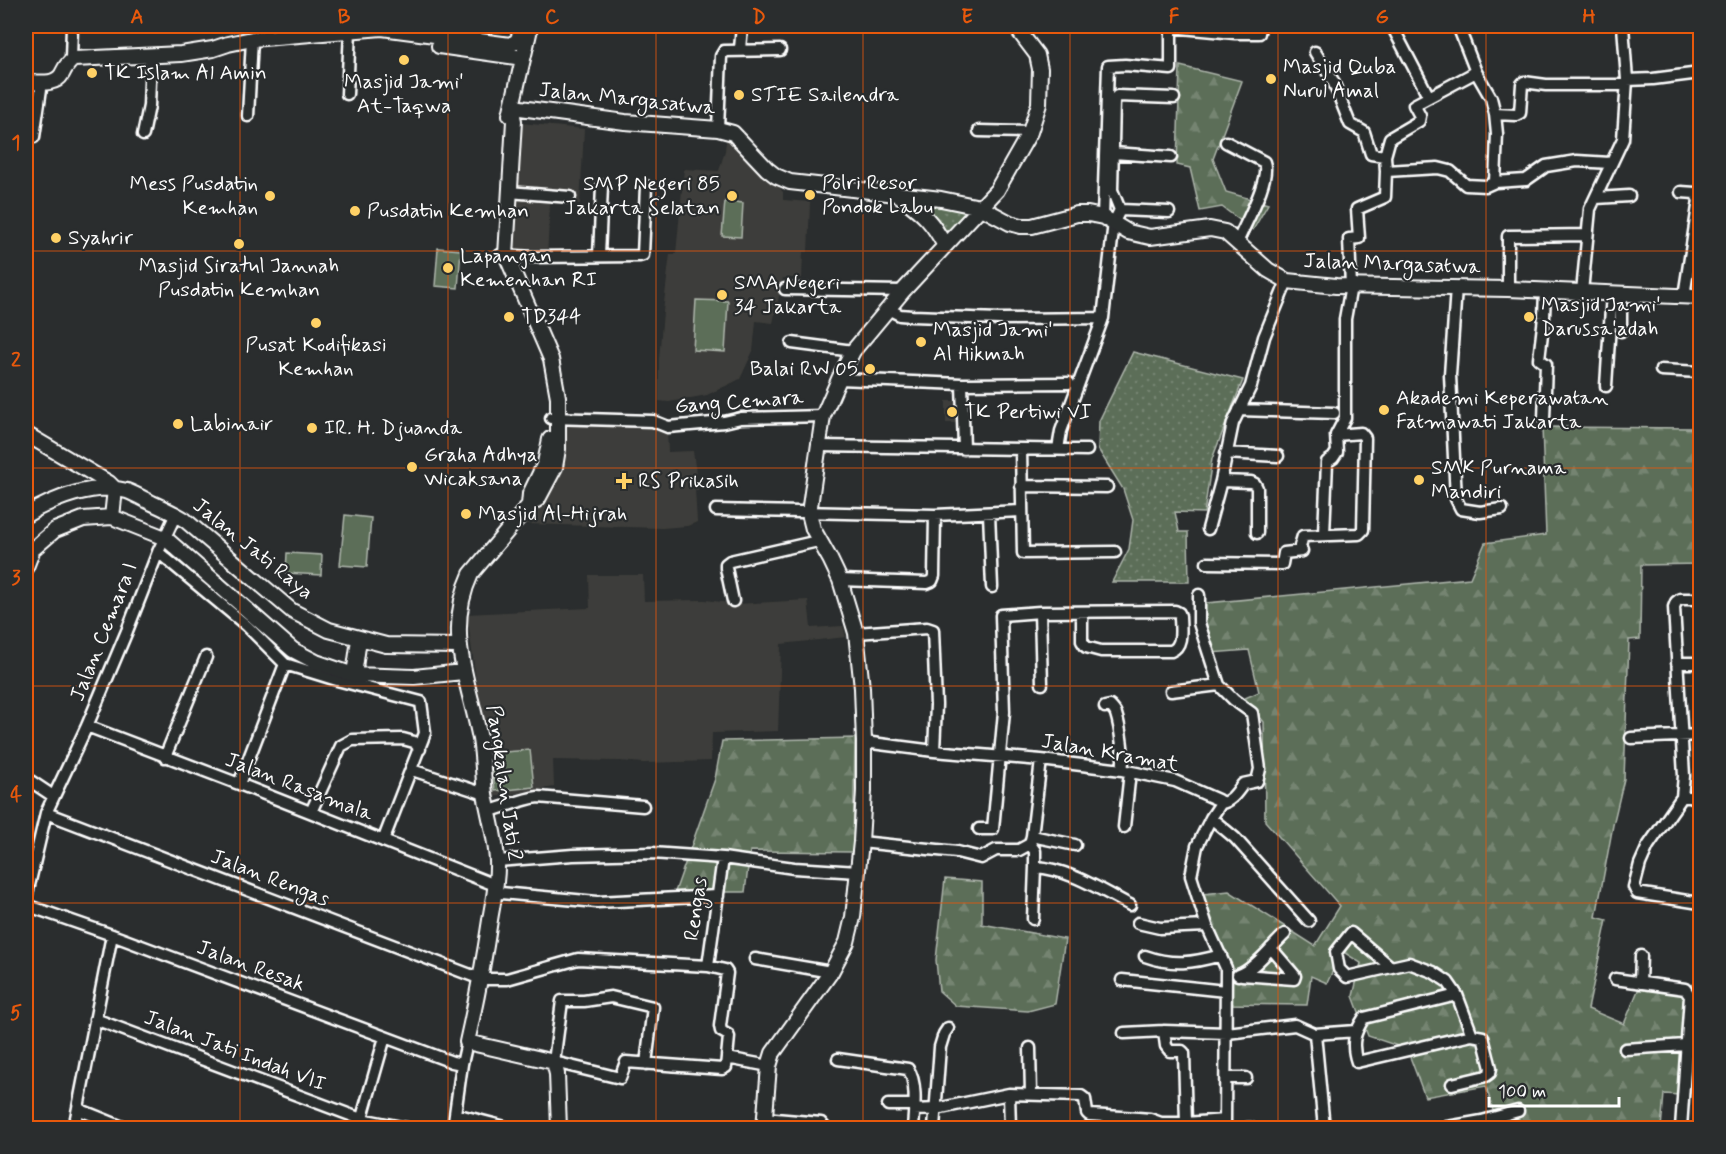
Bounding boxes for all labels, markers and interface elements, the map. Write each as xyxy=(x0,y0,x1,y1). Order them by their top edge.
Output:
text: A xyxy=(130,4,144,31)
text: B xyxy=(338,4,351,31)
text: C xyxy=(545,4,560,31)
text: D xyxy=(752,4,766,31)
text: E xyxy=(961,4,973,31)
text: F xyxy=(1169,4,1180,31)
text: G xyxy=(1375,4,1389,31)
text: H xyxy=(1582,4,1596,31)
marker: Masjid Jami' At-Taqwa xyxy=(397,53,411,67)
place label: Masjid Quba Nurul Amal xyxy=(1283,53,1396,105)
place label: TK Islam Al Amin xyxy=(104,59,267,87)
marker: TK Islam Al Amin xyxy=(85,66,99,80)
place label: Masjid Jami' At-Taqwa xyxy=(344,68,464,120)
marker: Masjid Quba Nurul Amal xyxy=(1264,72,1278,86)
street label: Jalan Margasatwa xyxy=(537,76,717,123)
place label: STIE Sailendra xyxy=(751,81,899,109)
marker: STIE Sailendra xyxy=(732,88,746,102)
text: 1 xyxy=(12,130,20,157)
place label: Polri Resor Pondok Labu xyxy=(822,169,933,221)
place label: Mess Pusdatin Kemhan xyxy=(130,170,258,222)
place label: SMP Negeri 85 Jakarta Selatan xyxy=(564,170,720,222)
marker: Polri Resor Pondok Labu xyxy=(803,188,817,202)
marker: Mess Pusdatin Kemhan xyxy=(263,189,277,203)
marker: SMP Negeri 85 Jakarta Selatan xyxy=(725,189,739,203)
place label: Pusdatin Kemhan xyxy=(367,197,529,225)
marker: Pusdatin Kemhan xyxy=(348,204,362,218)
place label: Syahrir xyxy=(68,224,133,252)
marker: Syahrir xyxy=(49,231,63,245)
marker: Masjid Siratul Jannah Pusdatin Kemhan xyxy=(232,237,246,251)
place label: Lapangan Kemenhan RI xyxy=(460,242,597,294)
street label: Jalan Margasatwa xyxy=(1303,247,1481,282)
place label: Masjid Siratul Jannah Pusdatin Kemhan xyxy=(139,252,339,304)
marker: Lapangan Kemenhan RI xyxy=(441,261,455,275)
place label: SMA Negeri 34 Jakarta xyxy=(734,269,842,321)
marker: SMA Negeri 34 Jakarta xyxy=(715,288,729,302)
place label: Masjid Jami' Darussa'adah xyxy=(1541,291,1661,343)
place label: TD344 xyxy=(521,303,581,331)
marker: TD344 xyxy=(502,310,516,324)
marker: Masjid Jami' Darussa'adah xyxy=(1522,310,1536,324)
marker: Pusat Kodifikasi Kemhan xyxy=(309,316,323,330)
place label: Masjid Jami' Al Hikmah xyxy=(933,316,1053,368)
place label: Pusat Kodifikasi Kemhan xyxy=(245,331,387,383)
marker: Masjid Jami' Al Hikmah xyxy=(914,335,928,349)
text: 2 xyxy=(11,347,21,374)
place label: Balai RW 05 xyxy=(750,355,858,383)
marker: Balai RW 05 xyxy=(863,362,877,376)
street label: Gang Cemara xyxy=(674,384,805,421)
place label: Akademi Keperawatan Fatmawati Jakarta xyxy=(1396,384,1609,436)
place label: TK Pertiwi VI xyxy=(964,398,1092,426)
marker: Akademi Keperawatan Fatmawati Jakarta xyxy=(1377,403,1391,417)
marker: TK Pertiwi VI xyxy=(945,405,959,419)
place label: Labinair xyxy=(190,410,273,438)
place label: IR. H. Djuanda xyxy=(324,414,462,442)
marker: Labinair xyxy=(171,417,185,431)
marker: IR. H. Djuanda xyxy=(305,421,319,435)
place label: Graha Adhya Wicaksana xyxy=(424,441,538,493)
place label: SMK Purnama Mandiri xyxy=(1431,454,1567,506)
marker: Graha Adhya Wicaksana xyxy=(405,460,419,474)
place label: RS Prikasih xyxy=(638,467,739,495)
marker: RS Prikasih xyxy=(615,472,633,490)
marker: SMK Purnama Mandiri xyxy=(1412,473,1426,487)
street label: Jalan Jati Raya xyxy=(187,492,319,606)
place label: Masjid Al-Hijrah xyxy=(478,500,627,528)
marker: Masjid Al-Hijrah xyxy=(459,507,473,521)
street label: Jalan Cemara I xyxy=(63,558,145,706)
text: 3 xyxy=(11,565,21,592)
street label: Pangkalan Jati 2 xyxy=(478,703,529,863)
street label: Jalan Kramat xyxy=(1039,727,1182,779)
street label: Jalan Rasamala xyxy=(221,746,377,828)
text: 4 xyxy=(10,782,22,809)
street label: Jalan Rengas xyxy=(206,843,333,914)
street label: Rengas xyxy=(678,875,715,943)
street label: Jalan Resak xyxy=(193,933,309,999)
text: 5 xyxy=(10,1000,22,1027)
street label: Jalan Jati Indah VII xyxy=(140,1003,330,1099)
scale bar xyxy=(1489,1070,1620,1108)
text: 100 m xyxy=(1498,1080,1546,1104)

